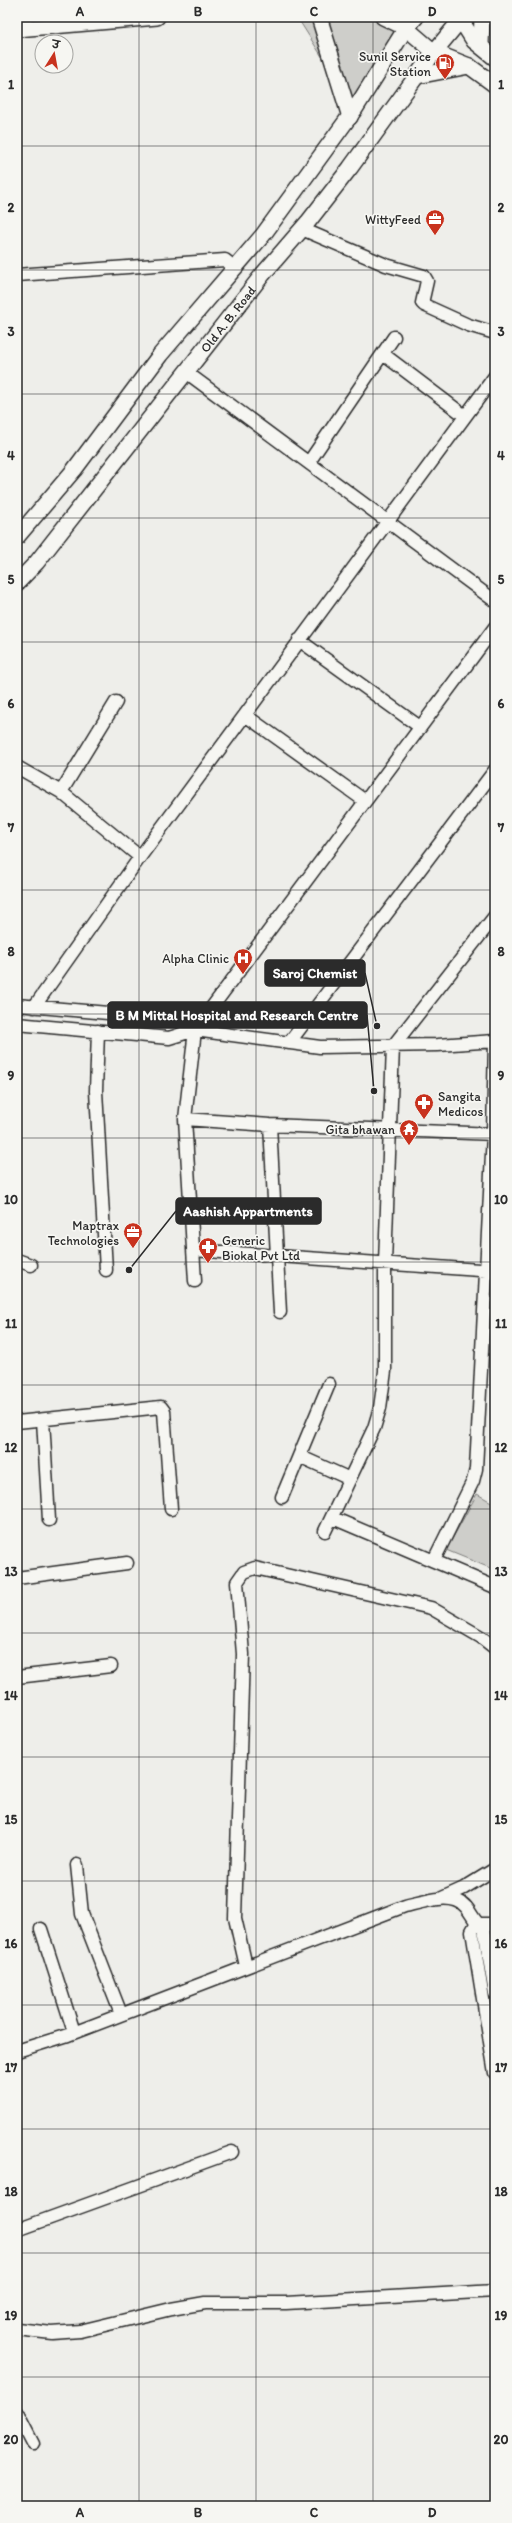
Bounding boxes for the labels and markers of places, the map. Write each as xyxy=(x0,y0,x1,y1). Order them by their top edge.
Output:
place label: Sunil Service Station xyxy=(359,49,432,79)
fuel station icon: Sunil Service Station xyxy=(434,52,456,80)
office icon: WittyFeed xyxy=(424,208,446,236)
place label: WittyFeed xyxy=(365,212,421,227)
hospital icon: Alpha Clinic xyxy=(232,947,254,975)
place label: Alpha Clinic xyxy=(162,951,229,966)
callout: Saroj Chemist xyxy=(265,960,365,986)
callout: B M Mittal Hospital and Research Centre xyxy=(108,1002,367,1028)
place label: Sangita Medicos xyxy=(438,1089,483,1119)
pharmacy icon: Sangita Medicos xyxy=(413,1092,435,1120)
temple icon: Gita bhawan xyxy=(398,1118,420,1146)
place label: Gita bhawan xyxy=(326,1122,395,1137)
callout: Aashish Appartments xyxy=(176,1198,321,1224)
place label: Maptrax Technologies xyxy=(48,1218,120,1248)
office icon: Maptrax Technologies xyxy=(122,1221,144,1249)
place label: Generic Biokal Pvt Ltd xyxy=(222,1233,300,1263)
pharmacy icon: Generic Biokal Pvt Ltd xyxy=(197,1236,219,1264)

